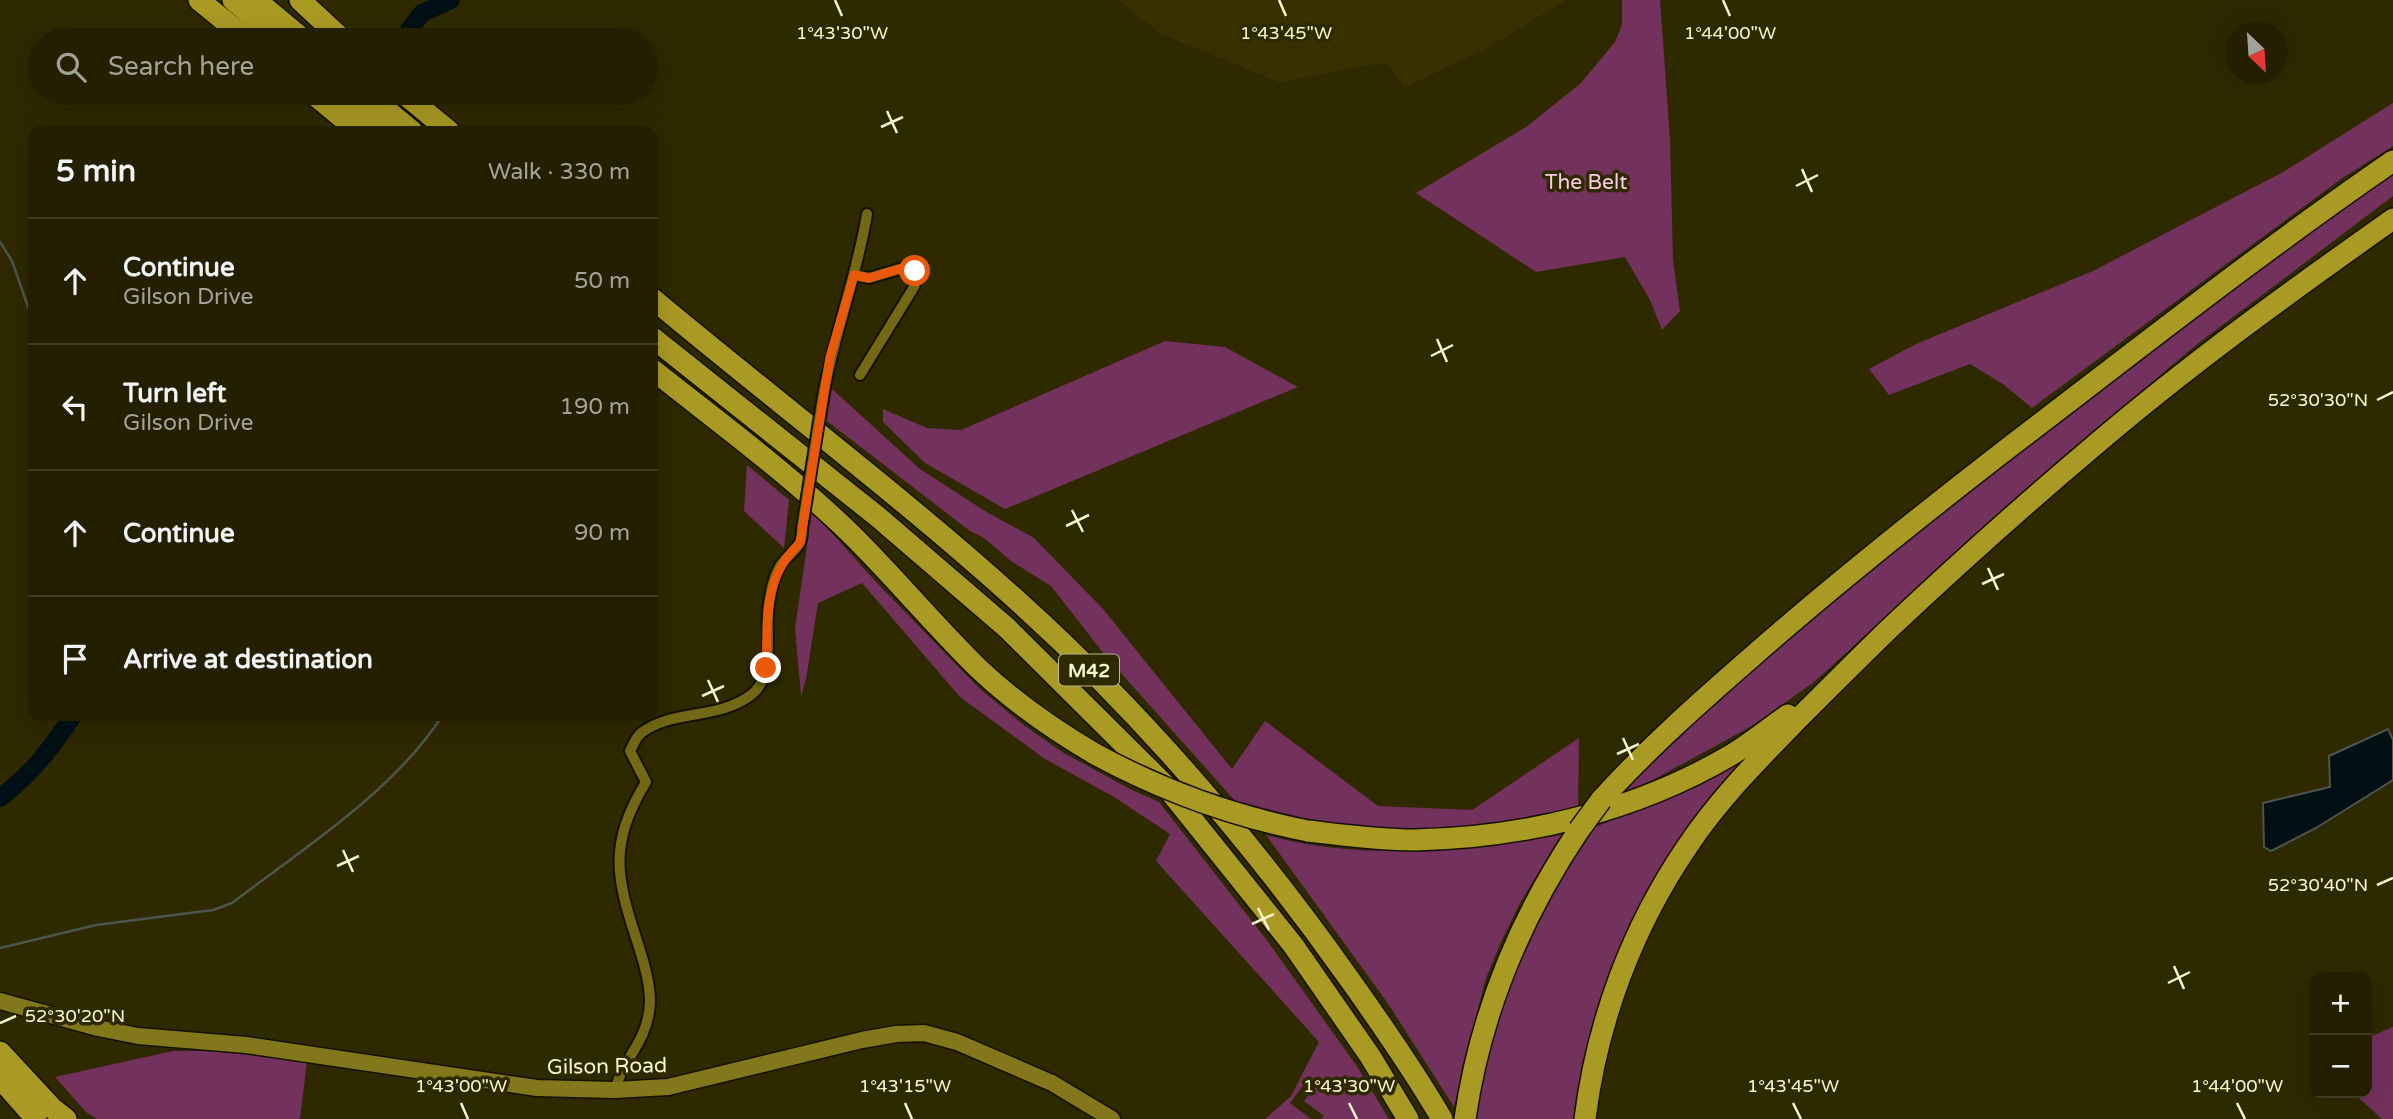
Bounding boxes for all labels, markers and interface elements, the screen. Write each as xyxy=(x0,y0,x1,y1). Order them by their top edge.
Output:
north arrow xyxy=(2225,21,2288,84)
text: 1°43'30"W xyxy=(796,22,888,44)
text: 1°43'45"W xyxy=(1240,22,1332,44)
text: 1°44'00"W xyxy=(1684,22,1776,44)
search box xyxy=(28,28,658,105)
icon: search xyxy=(52,48,90,86)
text: Search here xyxy=(108,51,254,82)
text: 5 min xyxy=(56,153,136,190)
text: Walk · 330 m xyxy=(488,158,630,186)
park label: The Belt xyxy=(1545,170,1627,195)
text: Continue xyxy=(123,252,235,283)
route start xyxy=(899,255,930,286)
icon: ahead xyxy=(56,262,94,300)
text: 50 m xyxy=(574,267,630,295)
text: Gilson Drive xyxy=(123,283,254,311)
text: Turn left xyxy=(123,378,226,409)
icon: left xyxy=(56,388,94,426)
text: 52°30'30"N xyxy=(2268,389,2368,411)
text: 190 m xyxy=(560,393,630,421)
text: Gilson Drive xyxy=(123,409,254,437)
icon: ahead xyxy=(56,514,94,552)
text: Continue xyxy=(123,518,235,549)
text: 90 m xyxy=(574,519,630,547)
icon: arrive xyxy=(56,640,94,678)
text: Arrive at destination xyxy=(123,644,373,675)
route end xyxy=(750,652,781,683)
road number: M42 xyxy=(1059,654,1119,685)
text: 52°30'40"N xyxy=(2268,874,2368,896)
map controls xyxy=(2309,972,2372,1098)
button: + xyxy=(2309,972,2372,1035)
text: 52°30'20"N xyxy=(25,1005,125,1027)
button: − xyxy=(2309,1035,2372,1098)
street label: Gilson Road xyxy=(547,1053,667,1080)
text: 1°43'00"W xyxy=(415,1075,507,1097)
text: 1°43'15"W xyxy=(859,1075,951,1097)
text: 1°43'30"W xyxy=(1303,1075,1395,1097)
text: 1°43'45"W xyxy=(1747,1075,1839,1097)
text: 1°44'00"W xyxy=(2191,1075,2283,1097)

